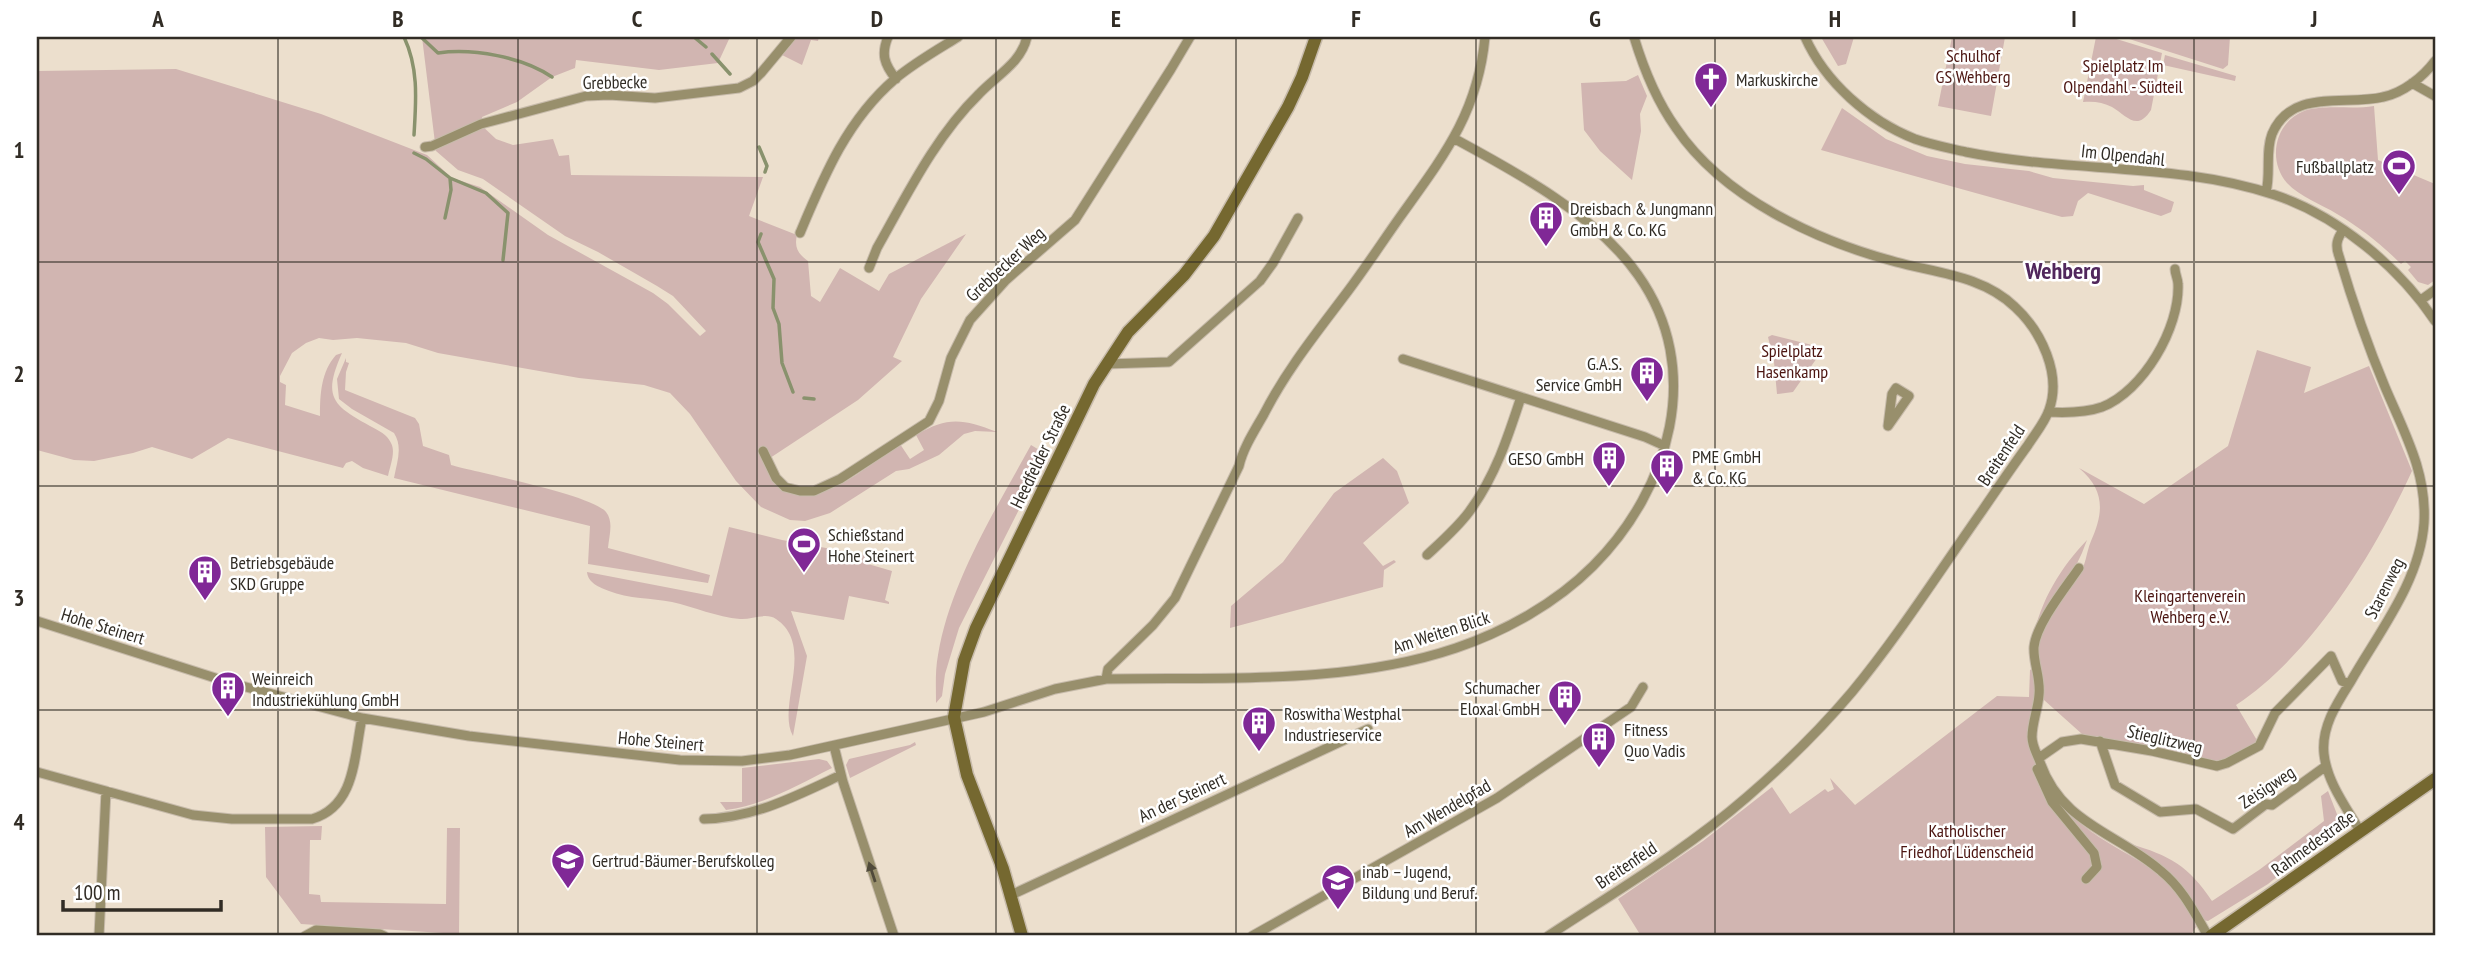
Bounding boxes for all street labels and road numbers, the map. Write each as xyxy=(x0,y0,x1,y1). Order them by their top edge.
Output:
street label: Grebbecke xyxy=(582,70,648,94)
street label: Im Olpendahl xyxy=(2080,139,2167,171)
street label: Grebbecker Weg xyxy=(961,222,1049,306)
street label: Heedfelder Straße xyxy=(1005,400,1075,512)
street label: Breitenfeld xyxy=(1972,420,2030,490)
street label: Starenweg xyxy=(2359,554,2409,622)
street label: Hohe Steinert xyxy=(58,602,148,650)
street label: Am Weiten Blick xyxy=(1390,606,1492,658)
street label: Stieglitzweg xyxy=(2125,719,2205,759)
street label: Hohe Steinert xyxy=(617,726,705,756)
street label: Zeisigweg xyxy=(2235,761,2299,813)
street label: An der Steinert xyxy=(1135,767,1229,827)
street label: Am Wendelpfad xyxy=(1399,774,1495,842)
street label: Rahmedestraße xyxy=(2267,805,2359,881)
street label: Breitenfeld xyxy=(1591,836,1661,894)

